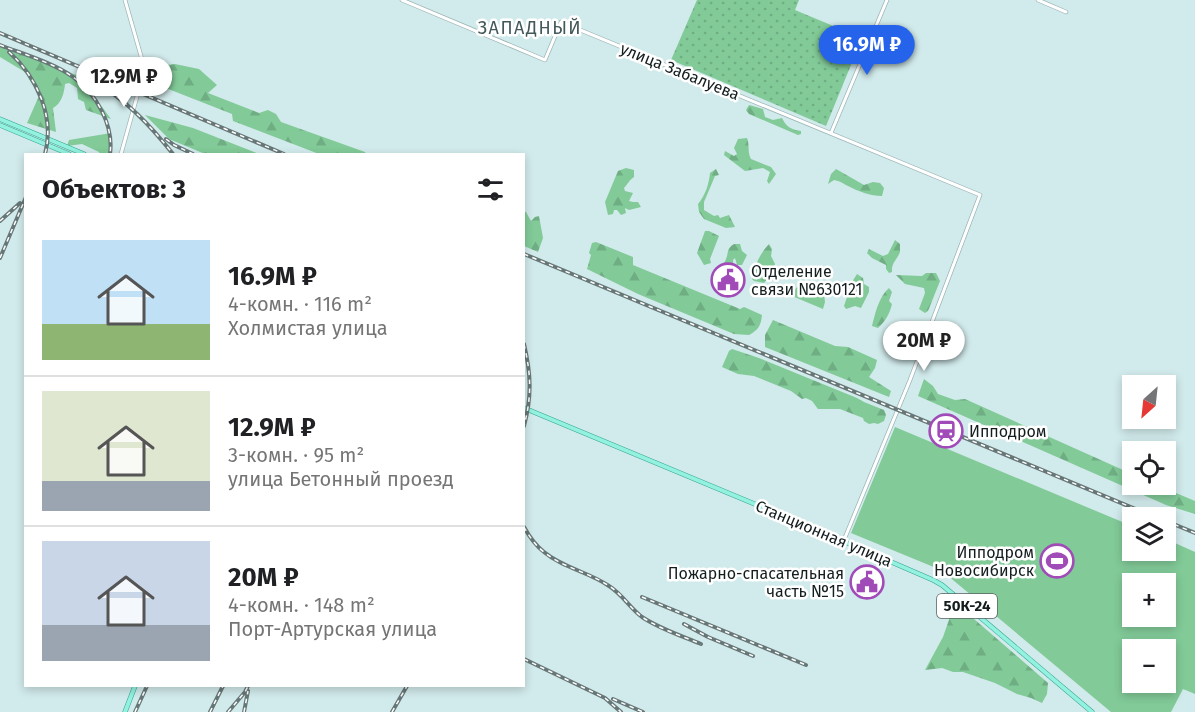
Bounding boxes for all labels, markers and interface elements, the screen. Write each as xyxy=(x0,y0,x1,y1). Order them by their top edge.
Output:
district label: ЗАПАДНЫЙ xyxy=(478,17,582,39)
pin: 16.9M ₽ xyxy=(812,25,922,76)
text: 16.9M ₽ xyxy=(833,32,901,56)
street label: улица Забалуева xyxy=(617,39,742,104)
pin: 12.9M ₽ xyxy=(69,57,179,108)
text: 12.9M ₽ xyxy=(90,64,158,88)
icon: filters xyxy=(474,173,507,206)
text: Объектов: 3 xyxy=(42,174,186,205)
text: 16.9M ₽ xyxy=(228,261,317,292)
public building icon: Отделение связи №630121 xyxy=(710,262,746,298)
place label: Отделение связи №630121 xyxy=(751,262,863,299)
icon: home xyxy=(90,264,162,336)
text: 4-комн. · 116 m² xyxy=(228,292,372,316)
text: Холмистая улица xyxy=(228,316,388,340)
pin: 20M ₽ xyxy=(882,321,966,372)
text: 20M ₽ xyxy=(897,328,951,352)
north arrow xyxy=(1122,375,1176,429)
map controls xyxy=(1122,375,1176,693)
text: 12.9M ₽ xyxy=(228,412,316,443)
station icon: Ипподром xyxy=(928,413,964,449)
icon: home xyxy=(90,415,162,487)
place label: Ипподром xyxy=(969,422,1047,441)
button: locate xyxy=(1122,441,1176,495)
text: 3-комн. · 95 m² xyxy=(228,443,364,467)
text: улица Бетонный проезд xyxy=(228,467,454,491)
street label: Станционная улица xyxy=(753,496,895,571)
button: layers xyxy=(1122,507,1176,561)
place label: Ипподром Новосибирск xyxy=(934,543,1035,580)
sports icon: Ипподром Новосибирск xyxy=(1039,543,1075,579)
text: 20M ₽ xyxy=(228,562,299,593)
place label: Пожарно-спасательная часть №15 xyxy=(668,564,844,601)
public building icon: Пожарно-спасательная часть №15 xyxy=(849,564,885,600)
icon: home xyxy=(90,565,162,637)
button: + xyxy=(1122,573,1176,627)
text: 4-комн. · 148 m² xyxy=(228,593,375,617)
road number: 50К-24 xyxy=(937,594,997,618)
text: Порт-Артурская улица xyxy=(228,617,437,641)
button: − xyxy=(1122,639,1176,693)

